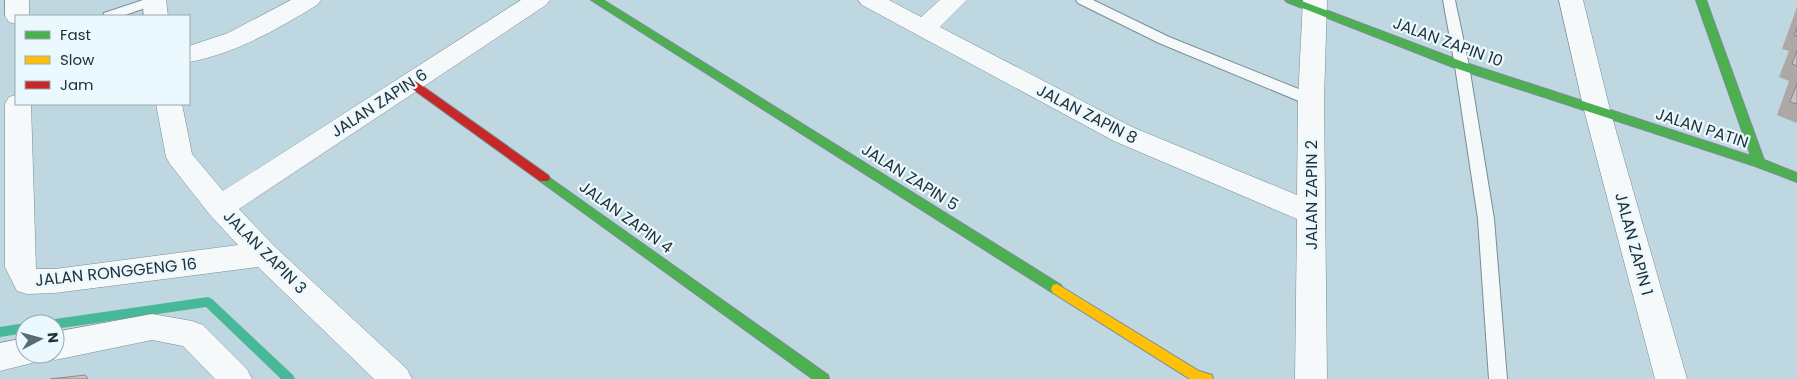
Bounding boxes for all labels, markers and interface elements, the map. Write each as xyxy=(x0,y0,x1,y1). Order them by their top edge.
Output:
street label: JALAN ZAPIN 10 xyxy=(1390,11,1506,73)
legend xyxy=(15,15,190,105)
text: Fast xyxy=(60,24,91,45)
text: Slow xyxy=(60,49,95,70)
street label: JALAN ZAPIN 6 xyxy=(326,63,432,143)
text: Jam xyxy=(60,74,94,95)
street label: JALAN ZAPIN 8 xyxy=(1032,79,1142,149)
street label: JALAN PATIN xyxy=(1653,102,1751,154)
street label: JALAN ZAPIN 5 xyxy=(857,138,963,216)
street label: JALAN ZAPIN 2 xyxy=(1300,140,1323,250)
street label: JALAN ZAPIN 4 xyxy=(574,175,678,259)
street label: JALAN ZAPIN 1 xyxy=(1609,190,1659,298)
street label: JALAN ZAPIN 3 xyxy=(218,205,312,299)
street label: JALAN RONGGENG 16 xyxy=(34,252,198,292)
north arrow xyxy=(15,314,65,364)
text: N xyxy=(42,331,63,344)

